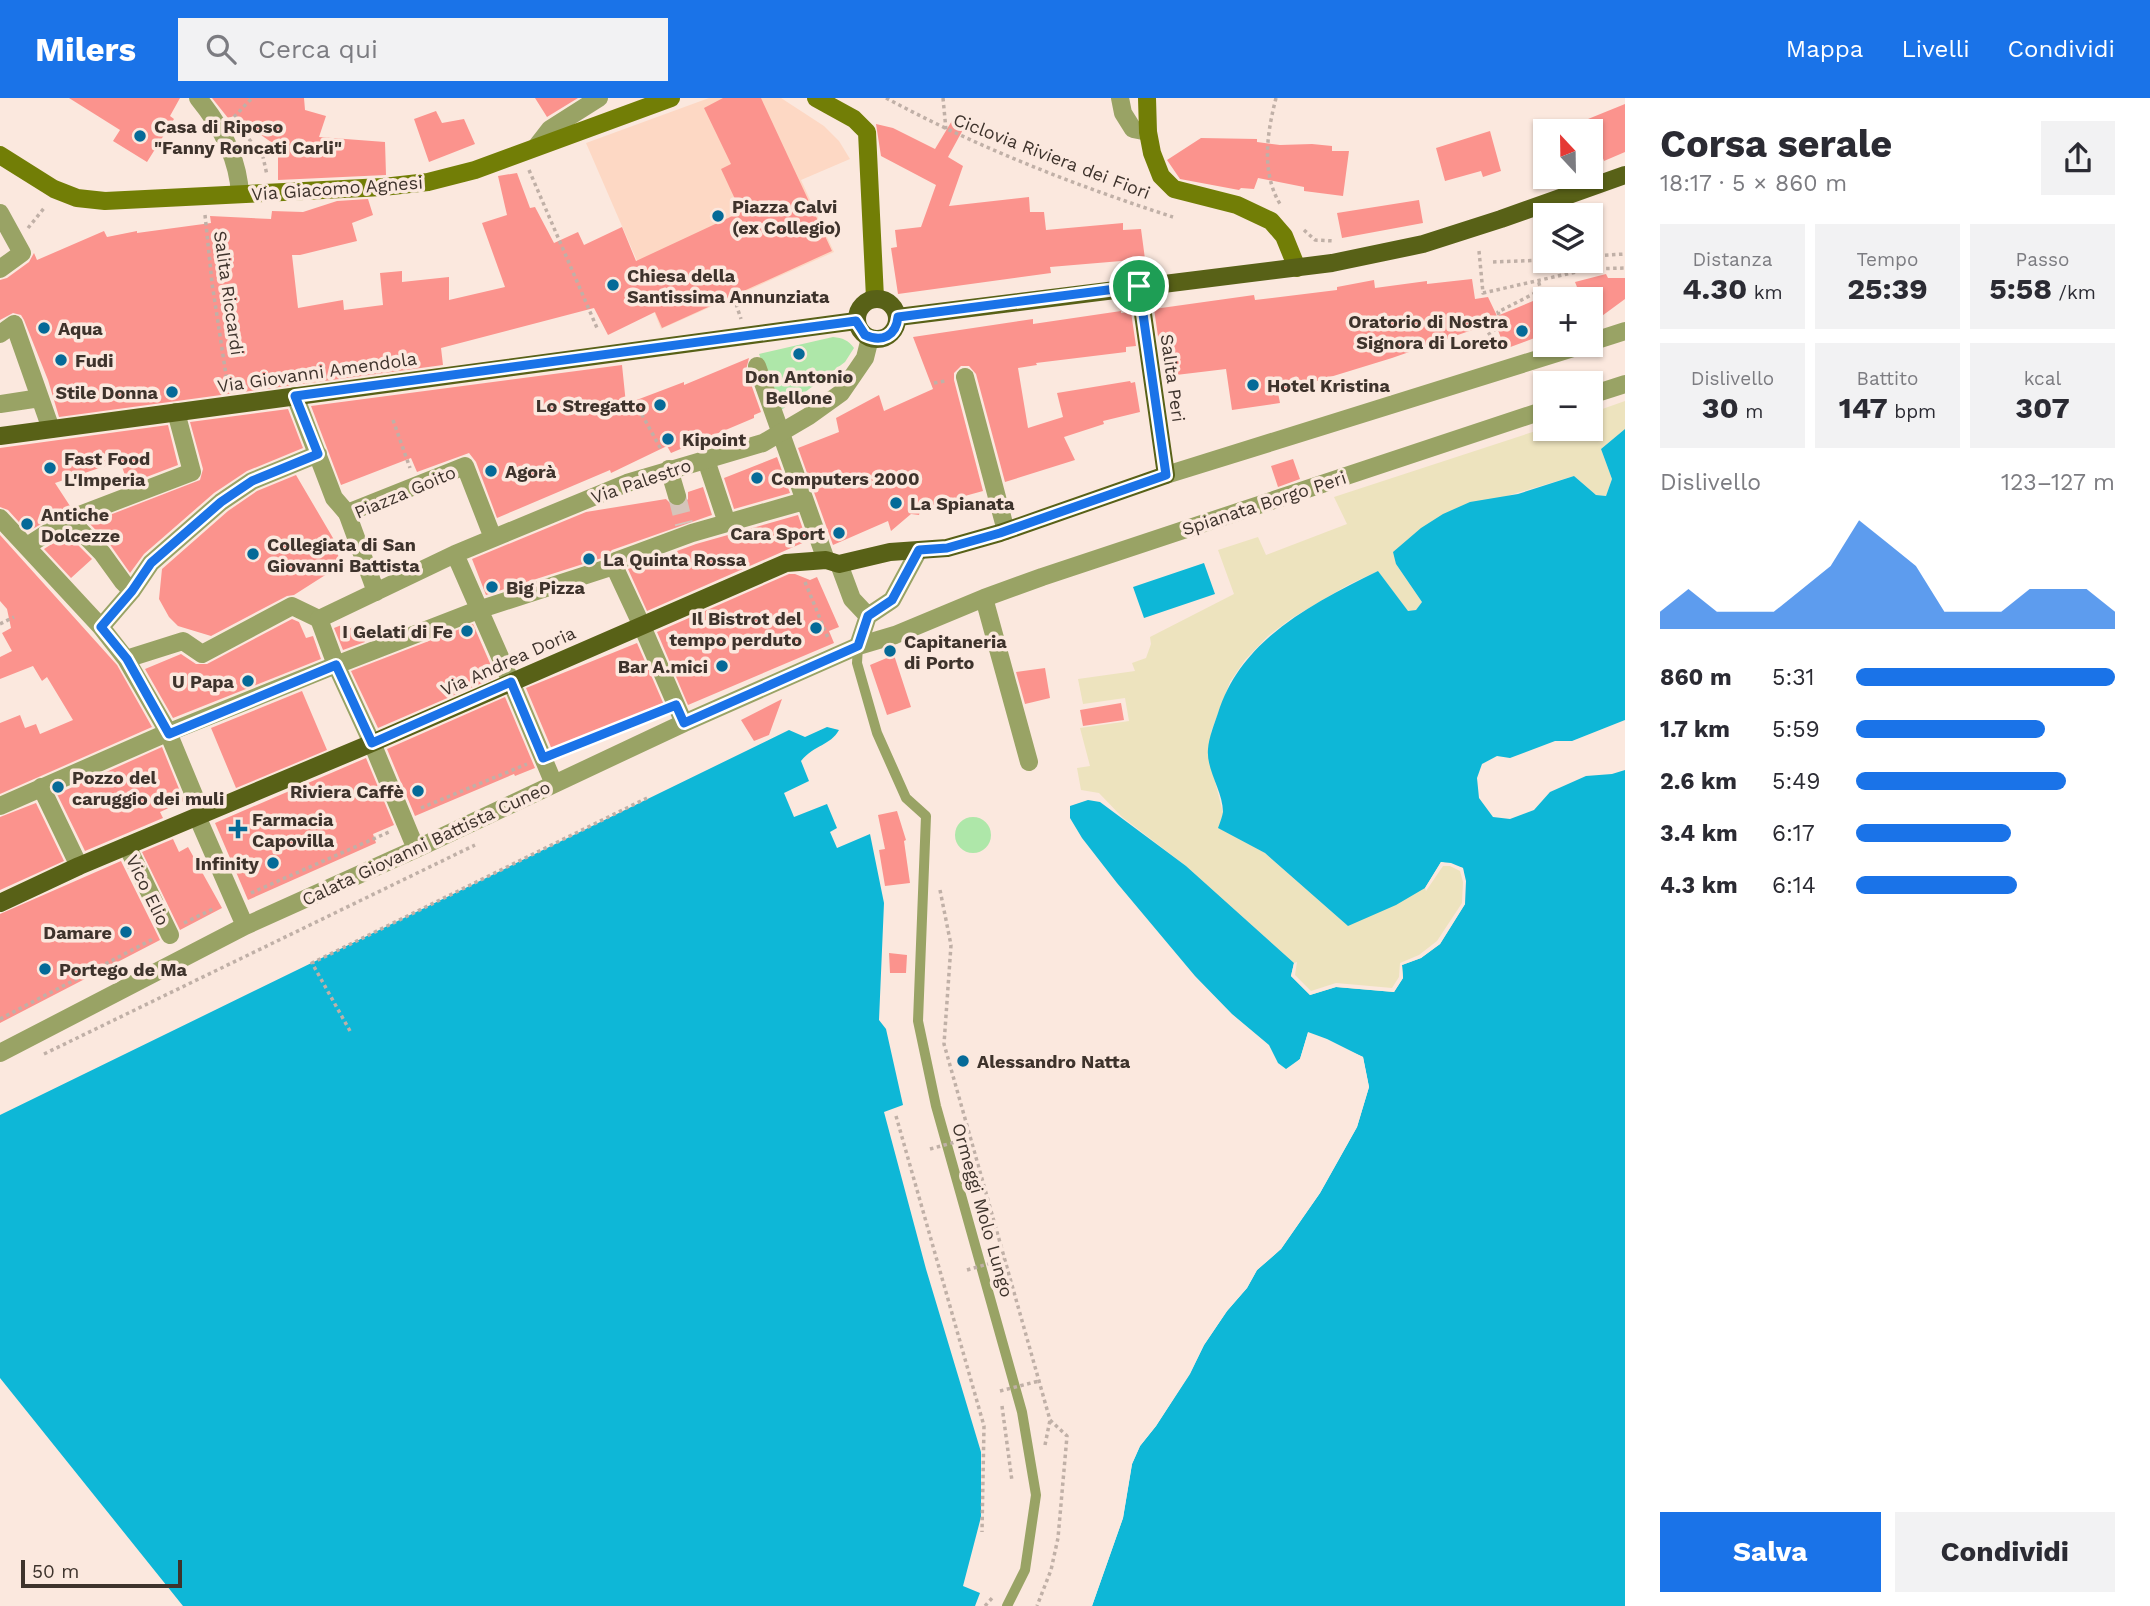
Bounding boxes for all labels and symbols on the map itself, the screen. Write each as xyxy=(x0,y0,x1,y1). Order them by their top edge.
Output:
street label: Ciclovia Riviera dei Fiori xyxy=(951,109,1153,203)
place label: Casa di Riposo "Fanny Roncati Carli" xyxy=(154,116,342,158)
north arrow xyxy=(1533,119,1603,189)
marker: Casa di Riposo "Fanny Roncati Carli" xyxy=(132,128,148,144)
street label: Via Giacomo Agnesi xyxy=(251,172,423,204)
place label: Piazza Calvi (ex Collegio) xyxy=(732,196,841,238)
marker: Piazza Calvi (ex Collegio) xyxy=(710,208,726,224)
street label: Salita Riccardi xyxy=(210,229,248,357)
pin xyxy=(1109,256,1169,316)
place label: Chiesa della Santissima Annunziata xyxy=(627,265,830,307)
marker: Chiesa della Santissima Annunziata xyxy=(605,277,621,293)
place label: Oratorio di Nostra Signora di Loreto xyxy=(1348,311,1509,353)
place label: Aqua xyxy=(58,318,103,339)
marker: Aqua xyxy=(36,320,52,336)
marker: Oratorio di Nostra Signora di Loreto xyxy=(1514,323,1530,339)
street label: Salita Peri xyxy=(1156,333,1190,423)
marker: Don Antonio Bellone xyxy=(791,346,807,362)
street label: Via Giovanni Amendola xyxy=(216,348,418,396)
place label: Fudi xyxy=(75,350,113,371)
marker: Fudi xyxy=(53,352,69,368)
place label: Don Antonio Bellone xyxy=(745,366,854,408)
place label: Hotel Kristina xyxy=(1267,375,1390,396)
marker: Hotel Kristina xyxy=(1245,377,1261,393)
place label: Stile Donna xyxy=(55,382,159,403)
marker: Stile Donna xyxy=(164,384,180,400)
place label: Lo Stregatto xyxy=(536,395,646,416)
marker: Lo Stregatto xyxy=(652,397,668,413)
place label: Kipoint xyxy=(682,429,746,450)
marker: Kipoint xyxy=(660,431,676,447)
place label: Fast Food L'Imperia xyxy=(64,448,150,490)
street label: Via Palestro xyxy=(588,454,694,508)
marker: Fast Food L'Imperia xyxy=(42,460,58,476)
street label: Piazza Goito xyxy=(351,461,459,523)
place label: Agorà xyxy=(505,461,557,482)
marker: Agorà xyxy=(483,463,499,479)
street label: Spianata Borgo Peri xyxy=(1179,467,1349,539)
place label: Computers 2000 xyxy=(771,468,920,489)
marker: Computers 2000 xyxy=(749,470,765,486)
place label: La Spianata xyxy=(910,493,1015,514)
marker: La Spianata xyxy=(888,495,904,511)
place label: Antiche Dolcezze xyxy=(41,504,120,546)
marker: Antiche Dolcezze xyxy=(19,516,35,532)
place label: Cara Sport xyxy=(730,523,825,544)
marker: Cara Sport xyxy=(831,525,847,541)
place label: Collegiata di San Giovanni Battista xyxy=(267,534,420,576)
marker: Collegiata di San Giovanni Battista xyxy=(245,546,261,562)
place label: La Quinta Rossa xyxy=(603,549,747,570)
marker: La Quinta Rossa xyxy=(581,551,597,567)
place label: Big Pizza xyxy=(506,577,586,598)
marker: Big Pizza xyxy=(484,579,500,595)
place label: Il Bistrot del tempo perduto xyxy=(669,608,802,650)
marker: Il Bistrot del tempo perduto xyxy=(808,620,824,636)
place label: I Gelati di Fe xyxy=(342,621,453,642)
street label: Via Andrea Doria xyxy=(437,622,579,700)
marker: I Gelati di Fe xyxy=(459,623,475,639)
place label: Capitaneria di Porto xyxy=(904,631,1007,673)
marker: Capitaneria di Porto xyxy=(882,643,898,659)
place label: Bar A.mici xyxy=(618,656,708,677)
marker: Bar A.mici xyxy=(714,658,730,674)
place label: U Papa xyxy=(172,671,235,692)
marker: U Papa xyxy=(240,673,256,689)
place label: Pozzo del caruggio dei muli xyxy=(72,767,224,809)
street label: Calata Giovanni Battista Cuneo xyxy=(299,776,553,910)
marker: Pozzo del caruggio dei muli xyxy=(50,779,66,795)
place label: Riviera Caffè xyxy=(290,781,404,802)
marker: Riviera Caffè xyxy=(410,783,426,799)
place label: Farmacia Capovilla xyxy=(252,809,335,851)
marker: Farmacia Capovilla xyxy=(230,821,246,837)
street label: Vico Elio xyxy=(122,851,174,929)
place label: Infinity xyxy=(195,853,260,874)
marker: Infinity xyxy=(265,855,281,871)
place label: Damare xyxy=(43,922,112,943)
marker: Damare xyxy=(118,924,134,940)
place label: Portego de Ma xyxy=(59,959,188,980)
marker: Portego de Ma xyxy=(37,961,53,977)
place label: Alessandro Natta xyxy=(977,1051,1131,1072)
marker: Alessandro Natta xyxy=(955,1053,971,1069)
street label: Ormeggi Molo Lungo xyxy=(948,1121,1018,1299)
scale bar xyxy=(21,1557,182,1589)

